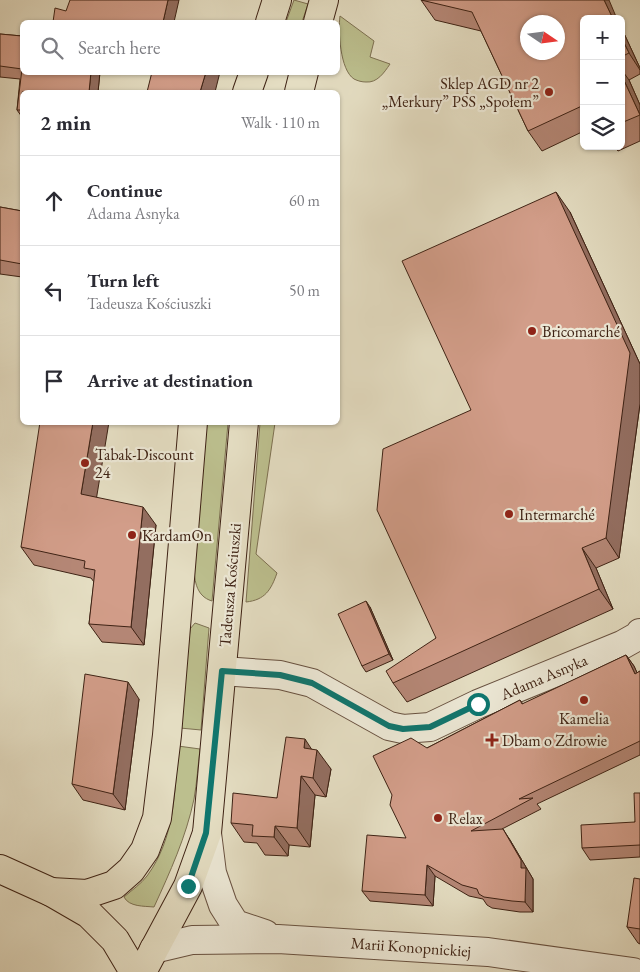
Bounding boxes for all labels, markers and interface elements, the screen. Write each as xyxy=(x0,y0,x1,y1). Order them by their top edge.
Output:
north arrow xyxy=(520,15,565,60)
map controls xyxy=(580,15,625,150)
button: + xyxy=(580,15,625,60)
search box xyxy=(20,20,340,75)
icon: search xyxy=(38,34,66,62)
text: Search here xyxy=(78,35,160,60)
button: − xyxy=(580,60,625,105)
place label: Sklep AGD nr 2 „Merkury” PSS „Społem” xyxy=(382,73,539,112)
marker: Sklep AGD nr 2 „Merkury” PSS „Społem” xyxy=(543,86,555,98)
button: layers xyxy=(580,105,625,150)
text: 2 min xyxy=(40,109,91,136)
text: Walk · 110 m xyxy=(241,112,320,133)
text: Continue xyxy=(87,178,162,203)
icon: ahead xyxy=(40,187,68,215)
text: 60 m xyxy=(289,190,320,211)
text: Adama Asnyka xyxy=(87,203,180,224)
text: Turn left xyxy=(87,268,159,293)
icon: left xyxy=(40,277,68,305)
text: 50 m xyxy=(289,280,320,301)
text: Tadeusza Kościuszki xyxy=(87,293,211,314)
place label: Bricomarché xyxy=(542,321,620,342)
marker: Bricomarché xyxy=(526,325,538,337)
icon: arrive xyxy=(40,367,68,395)
text: Arrive at destination xyxy=(87,368,253,393)
place label: Tabak-Discount 24 xyxy=(95,444,194,483)
marker: Tabak-Discount 24 xyxy=(79,457,91,469)
place label: Intermarché xyxy=(519,504,595,525)
marker: Intermarché xyxy=(503,508,515,520)
street label: Tadeusza Kościuszki xyxy=(214,522,246,648)
place label: KardamOn xyxy=(142,525,213,546)
marker: KardamOn xyxy=(126,529,138,541)
street label: Adama Asnyka xyxy=(496,649,591,705)
route start xyxy=(467,693,490,716)
marker: Kamelia xyxy=(578,694,590,706)
place label: Kamelia xyxy=(559,708,610,729)
place label: Dbam o Zdrowie xyxy=(502,730,607,751)
marker: Dbam o Zdrowie xyxy=(486,734,498,746)
place label: Relax xyxy=(448,808,483,829)
marker: Relax xyxy=(432,812,444,824)
route end xyxy=(177,875,200,898)
street label: Marii Konopnickiej xyxy=(350,932,472,962)

